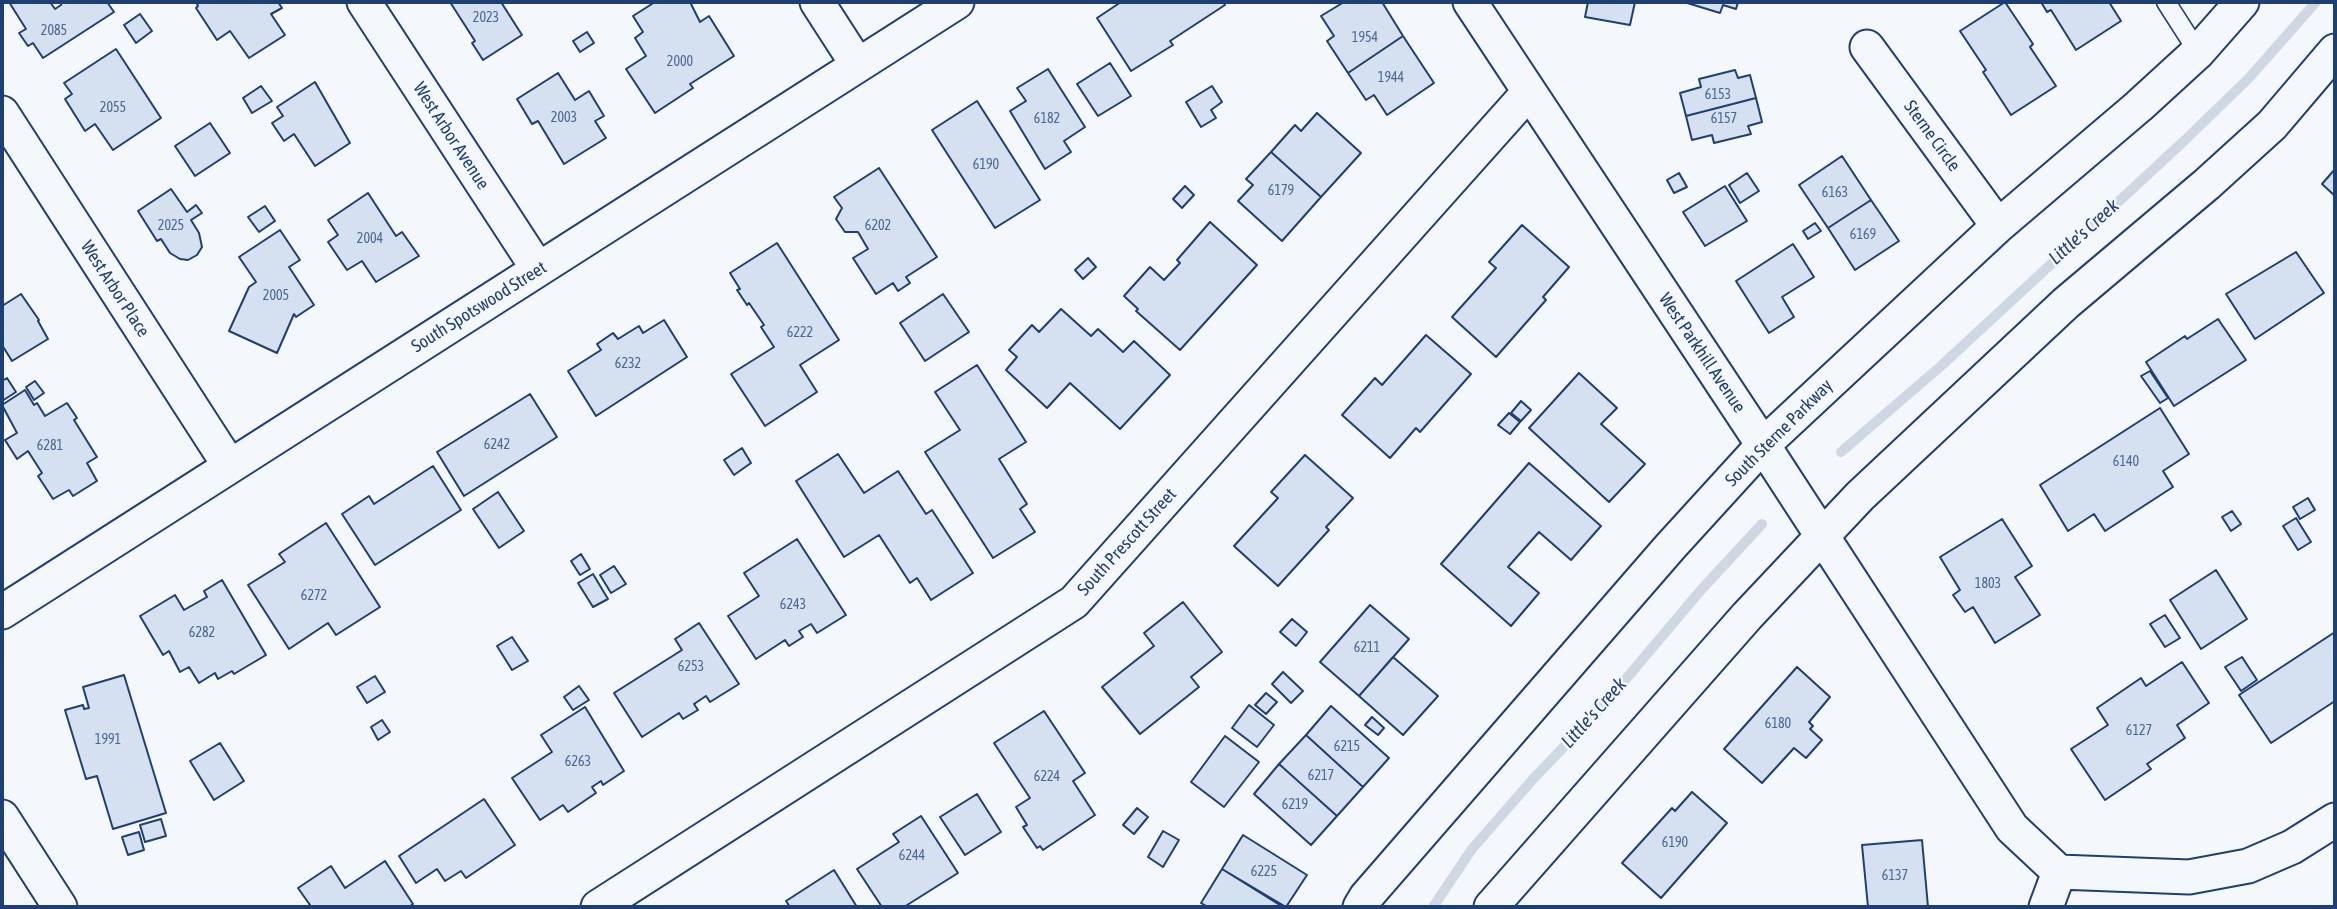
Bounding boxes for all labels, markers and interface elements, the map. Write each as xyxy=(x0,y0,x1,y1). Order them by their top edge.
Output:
house number: 2023 xyxy=(473,10,499,26)
house number: 2085 xyxy=(41,23,67,39)
house number: 1954 xyxy=(1352,30,1378,46)
house number: 2000 xyxy=(667,54,693,70)
house number: 1944 xyxy=(1378,70,1404,86)
street label: West Arbor Avenue xyxy=(408,78,494,194)
house number: 6153 xyxy=(1705,87,1731,103)
street label: Sterne Circle xyxy=(1899,96,1965,176)
house number: 2055 xyxy=(100,100,126,116)
house number: 2003 xyxy=(551,110,577,126)
house number: 6182 xyxy=(1034,111,1060,127)
house number: 6157 xyxy=(1711,111,1737,127)
house number: 6190 xyxy=(973,157,999,173)
house number: 6179 xyxy=(1268,183,1294,199)
house number: 6163 xyxy=(1822,185,1848,201)
water label: Little's Creek xyxy=(2044,195,2124,269)
house number: 2025 xyxy=(158,218,184,234)
house number: 6202 xyxy=(865,218,891,234)
house number: 6169 xyxy=(1850,227,1876,243)
house number: 2004 xyxy=(357,231,383,247)
street label: West Arbor Place xyxy=(76,237,154,341)
street label: South Spotswood Street xyxy=(407,257,551,357)
house number: 2005 xyxy=(263,288,289,304)
street label: West Parkhill Avenue xyxy=(1654,289,1750,417)
house number: 6222 xyxy=(787,325,813,341)
house number: 6232 xyxy=(615,356,641,372)
street label: South Sterne Parkway xyxy=(1721,375,1837,491)
house number: 6242 xyxy=(484,437,510,453)
house number: 6281 xyxy=(37,438,63,454)
house number: 6140 xyxy=(2113,454,2139,470)
street label: South Prescott Street xyxy=(1073,484,1181,600)
house number: 1803 xyxy=(1975,576,2001,592)
house number: 6272 xyxy=(301,588,327,604)
house number: 6243 xyxy=(780,597,806,613)
house number: 6282 xyxy=(189,625,215,641)
house number: 6211 xyxy=(1354,640,1380,656)
house number: 6253 xyxy=(678,659,704,675)
water label: Little's Creek xyxy=(1557,673,1631,753)
house number: 6180 xyxy=(1765,716,1791,732)
house number: 6127 xyxy=(2126,723,2152,739)
house number: 1991 xyxy=(95,732,121,748)
house number: 6215 xyxy=(1334,739,1360,755)
house number: 6263 xyxy=(565,754,591,770)
house number: 6217 xyxy=(1308,768,1334,784)
house number: 6224 xyxy=(1034,769,1060,785)
house number: 6219 xyxy=(1282,797,1308,813)
house number: 6190 xyxy=(1662,835,1688,851)
house number: 6244 xyxy=(899,848,925,864)
house number: 6225 xyxy=(1251,864,1277,880)
house number: 6137 xyxy=(1882,868,1908,884)

